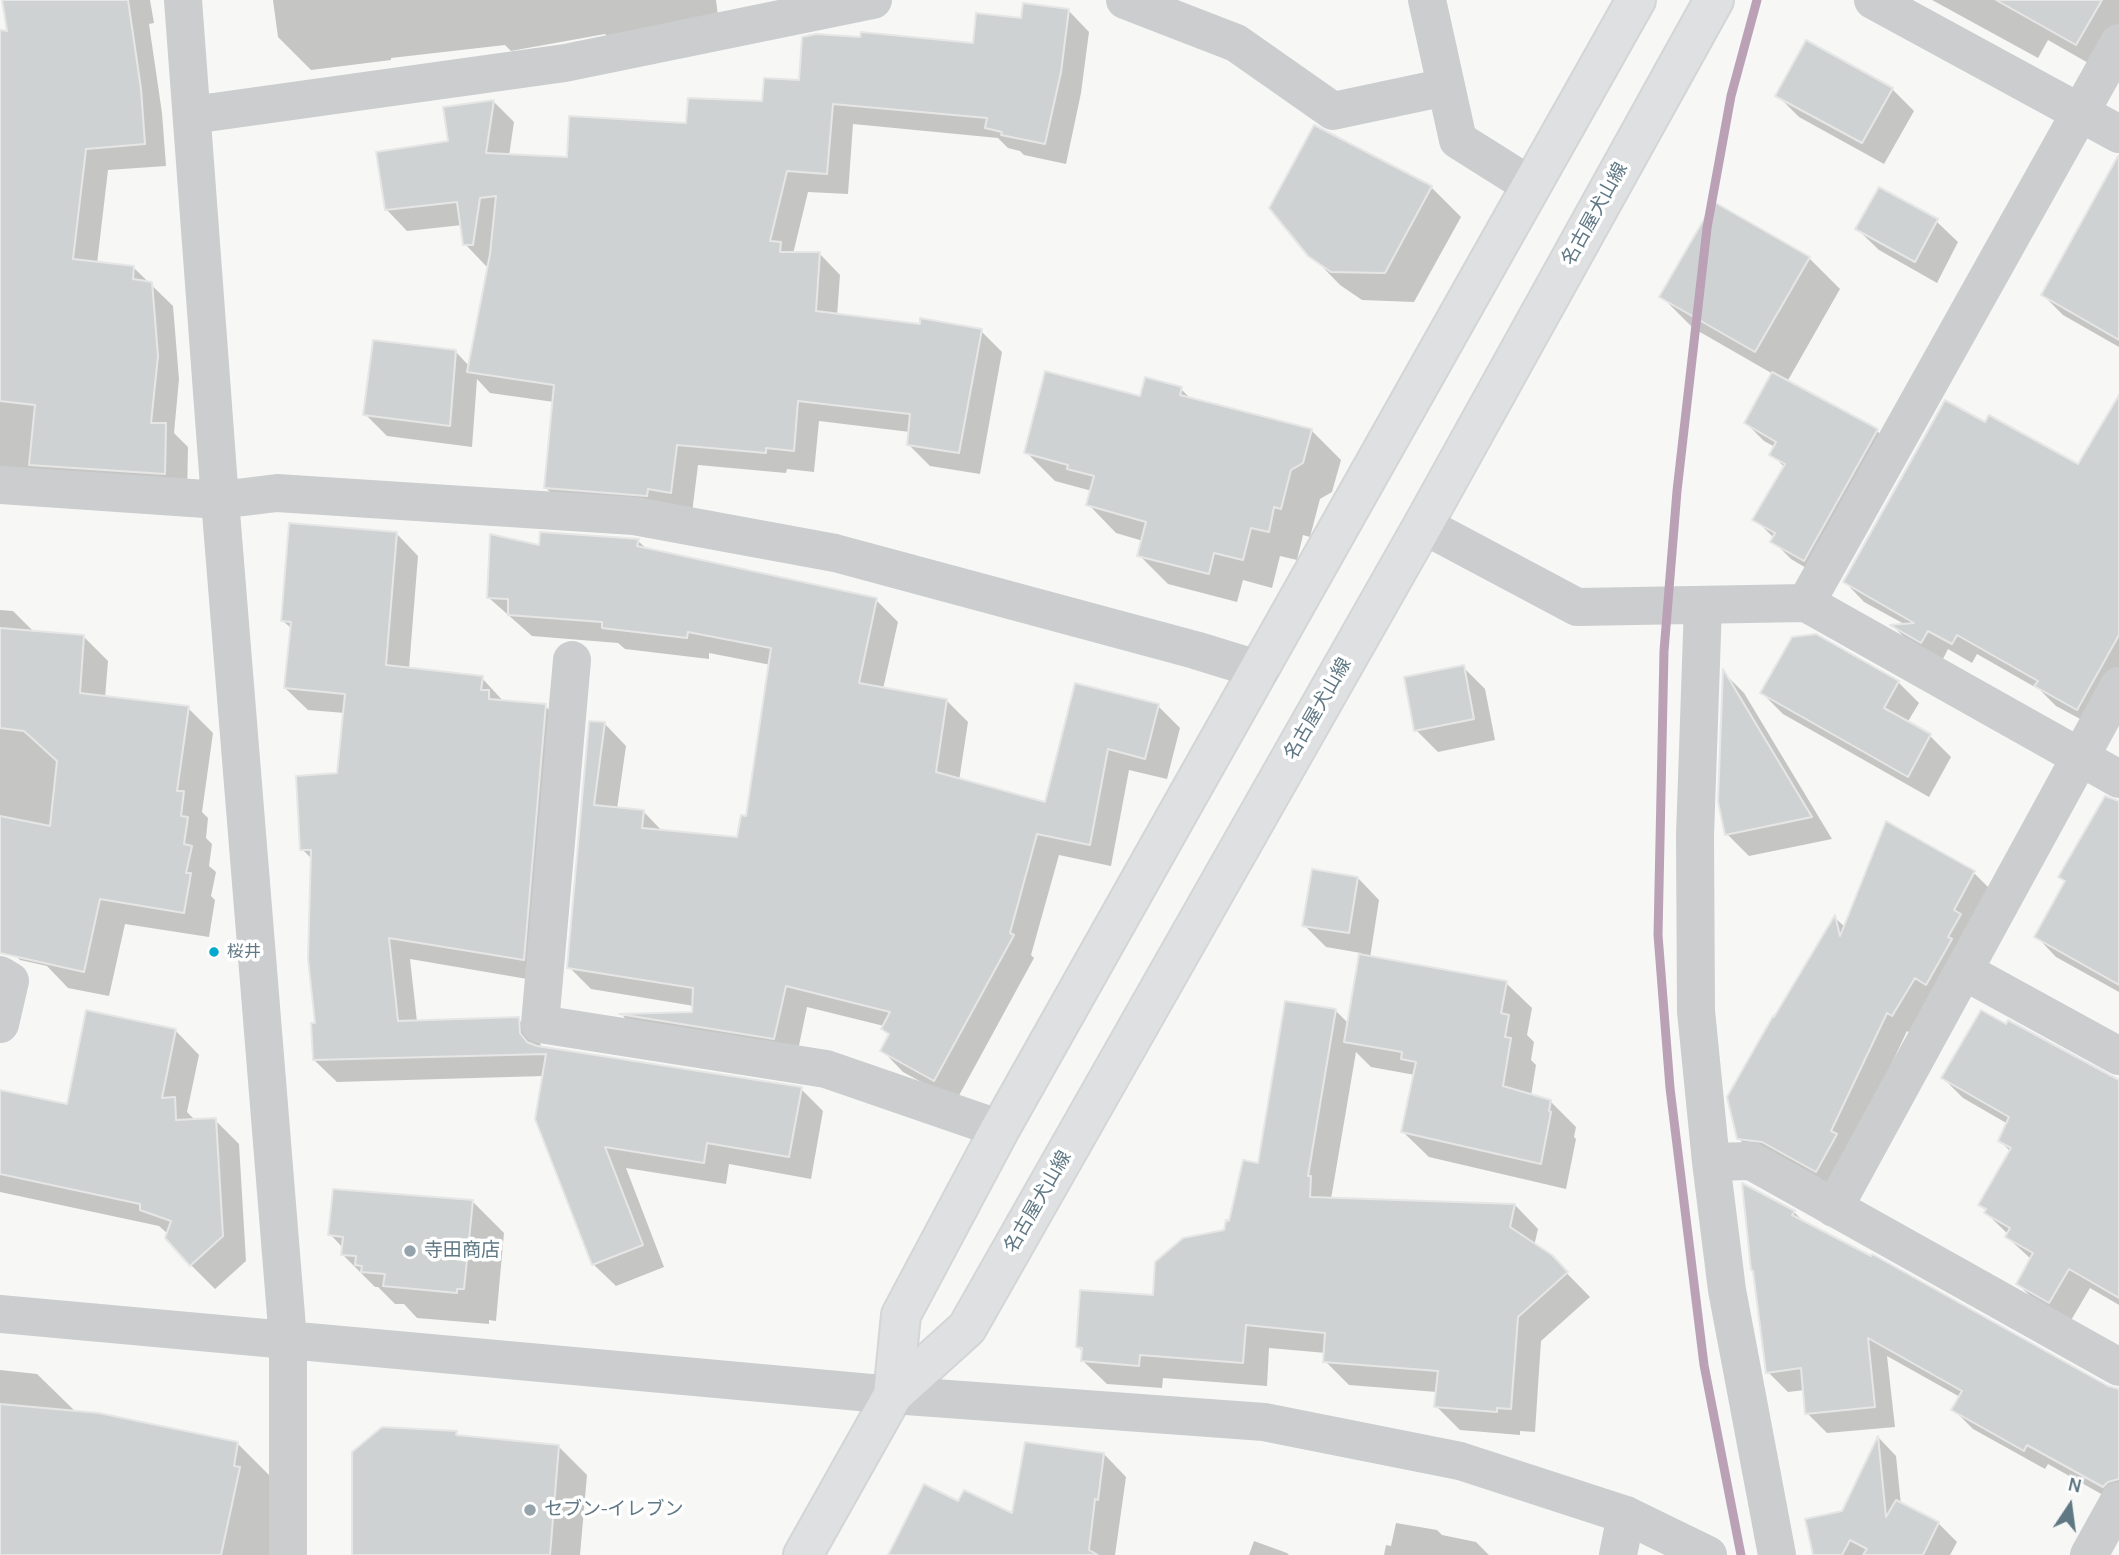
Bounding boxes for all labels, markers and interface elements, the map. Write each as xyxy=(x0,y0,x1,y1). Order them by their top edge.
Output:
street label: 名古屋犬山線 xyxy=(1557,159,1633,269)
street label: 名古屋犬山線 xyxy=(1280,654,1356,764)
place label: 桜井 xyxy=(227,942,261,962)
marker: 桜井 xyxy=(207,945,221,959)
street label: 名古屋犬山線 xyxy=(1000,1147,1076,1257)
place label: 寺田商店 xyxy=(424,1240,500,1262)
marker: 寺田商店 xyxy=(402,1243,418,1259)
north arrow xyxy=(2035,1471,2105,1541)
text: N xyxy=(2066,1473,2084,1498)
place label: セブン-イレブン xyxy=(544,1499,684,1521)
marker: セブン-イレブン xyxy=(522,1502,538,1518)

